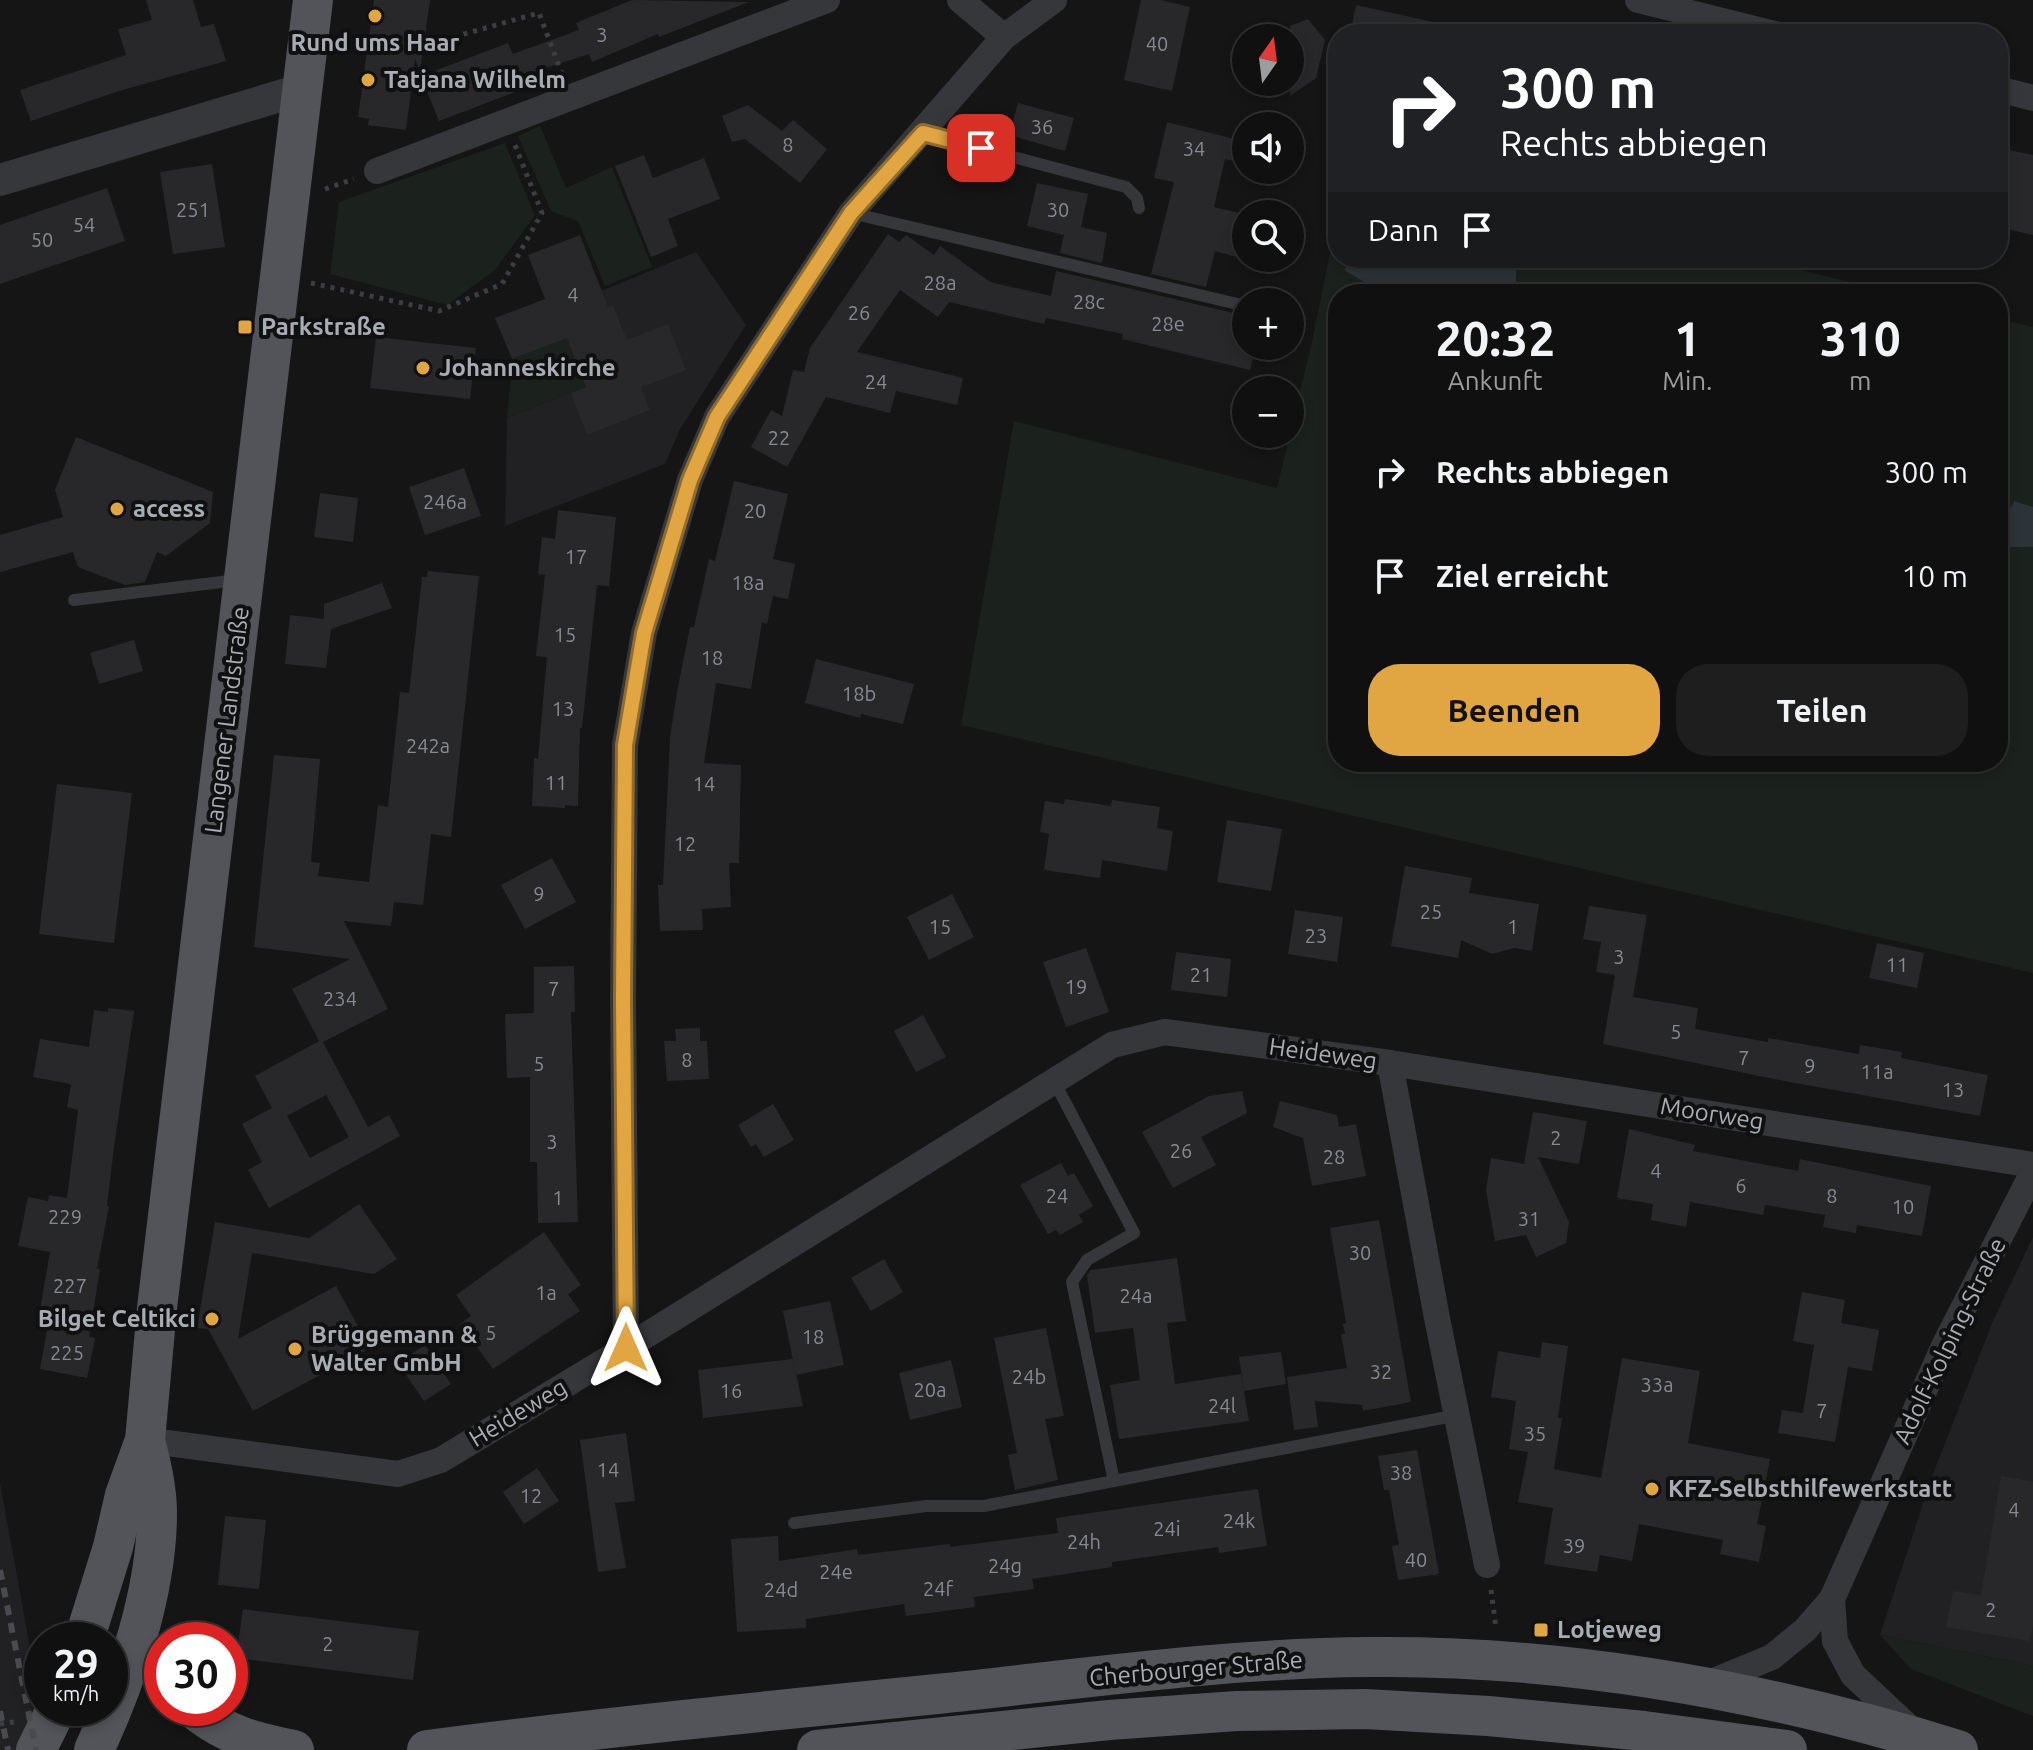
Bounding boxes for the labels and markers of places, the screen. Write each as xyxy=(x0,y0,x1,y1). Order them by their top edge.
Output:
marker: Rund ums Haar xyxy=(366,7,384,25)
place label: Rund ums Haar xyxy=(291,29,460,56)
place label: Tatjana Wilhelm xyxy=(384,66,566,93)
marker: Tatjana Wilhelm xyxy=(359,71,377,89)
pin xyxy=(947,114,1015,182)
place label: Parkstraße xyxy=(261,313,386,340)
marker: Parkstraße xyxy=(236,318,254,336)
place label: Johanneskirche xyxy=(439,354,616,381)
marker: Johanneskirche xyxy=(414,359,432,377)
place label: access xyxy=(133,495,205,522)
marker: access xyxy=(108,500,126,518)
place label: Bilget Celtikci xyxy=(38,1305,196,1332)
marker: Bilget Celtikci xyxy=(203,1310,221,1328)
place label: Brüggemann & Walter GmbH xyxy=(311,1321,477,1376)
marker: Brüggemann & Walter GmbH xyxy=(286,1340,304,1358)
place label: KFZ-Selbsthilfewerkstatt xyxy=(1668,1475,1952,1502)
marker: KFZ-Selbsthilfewerkstatt xyxy=(1643,1480,1661,1498)
place label: Lotjeweg xyxy=(1557,1616,1662,1643)
marker: Lotjeweg xyxy=(1532,1621,1550,1639)

